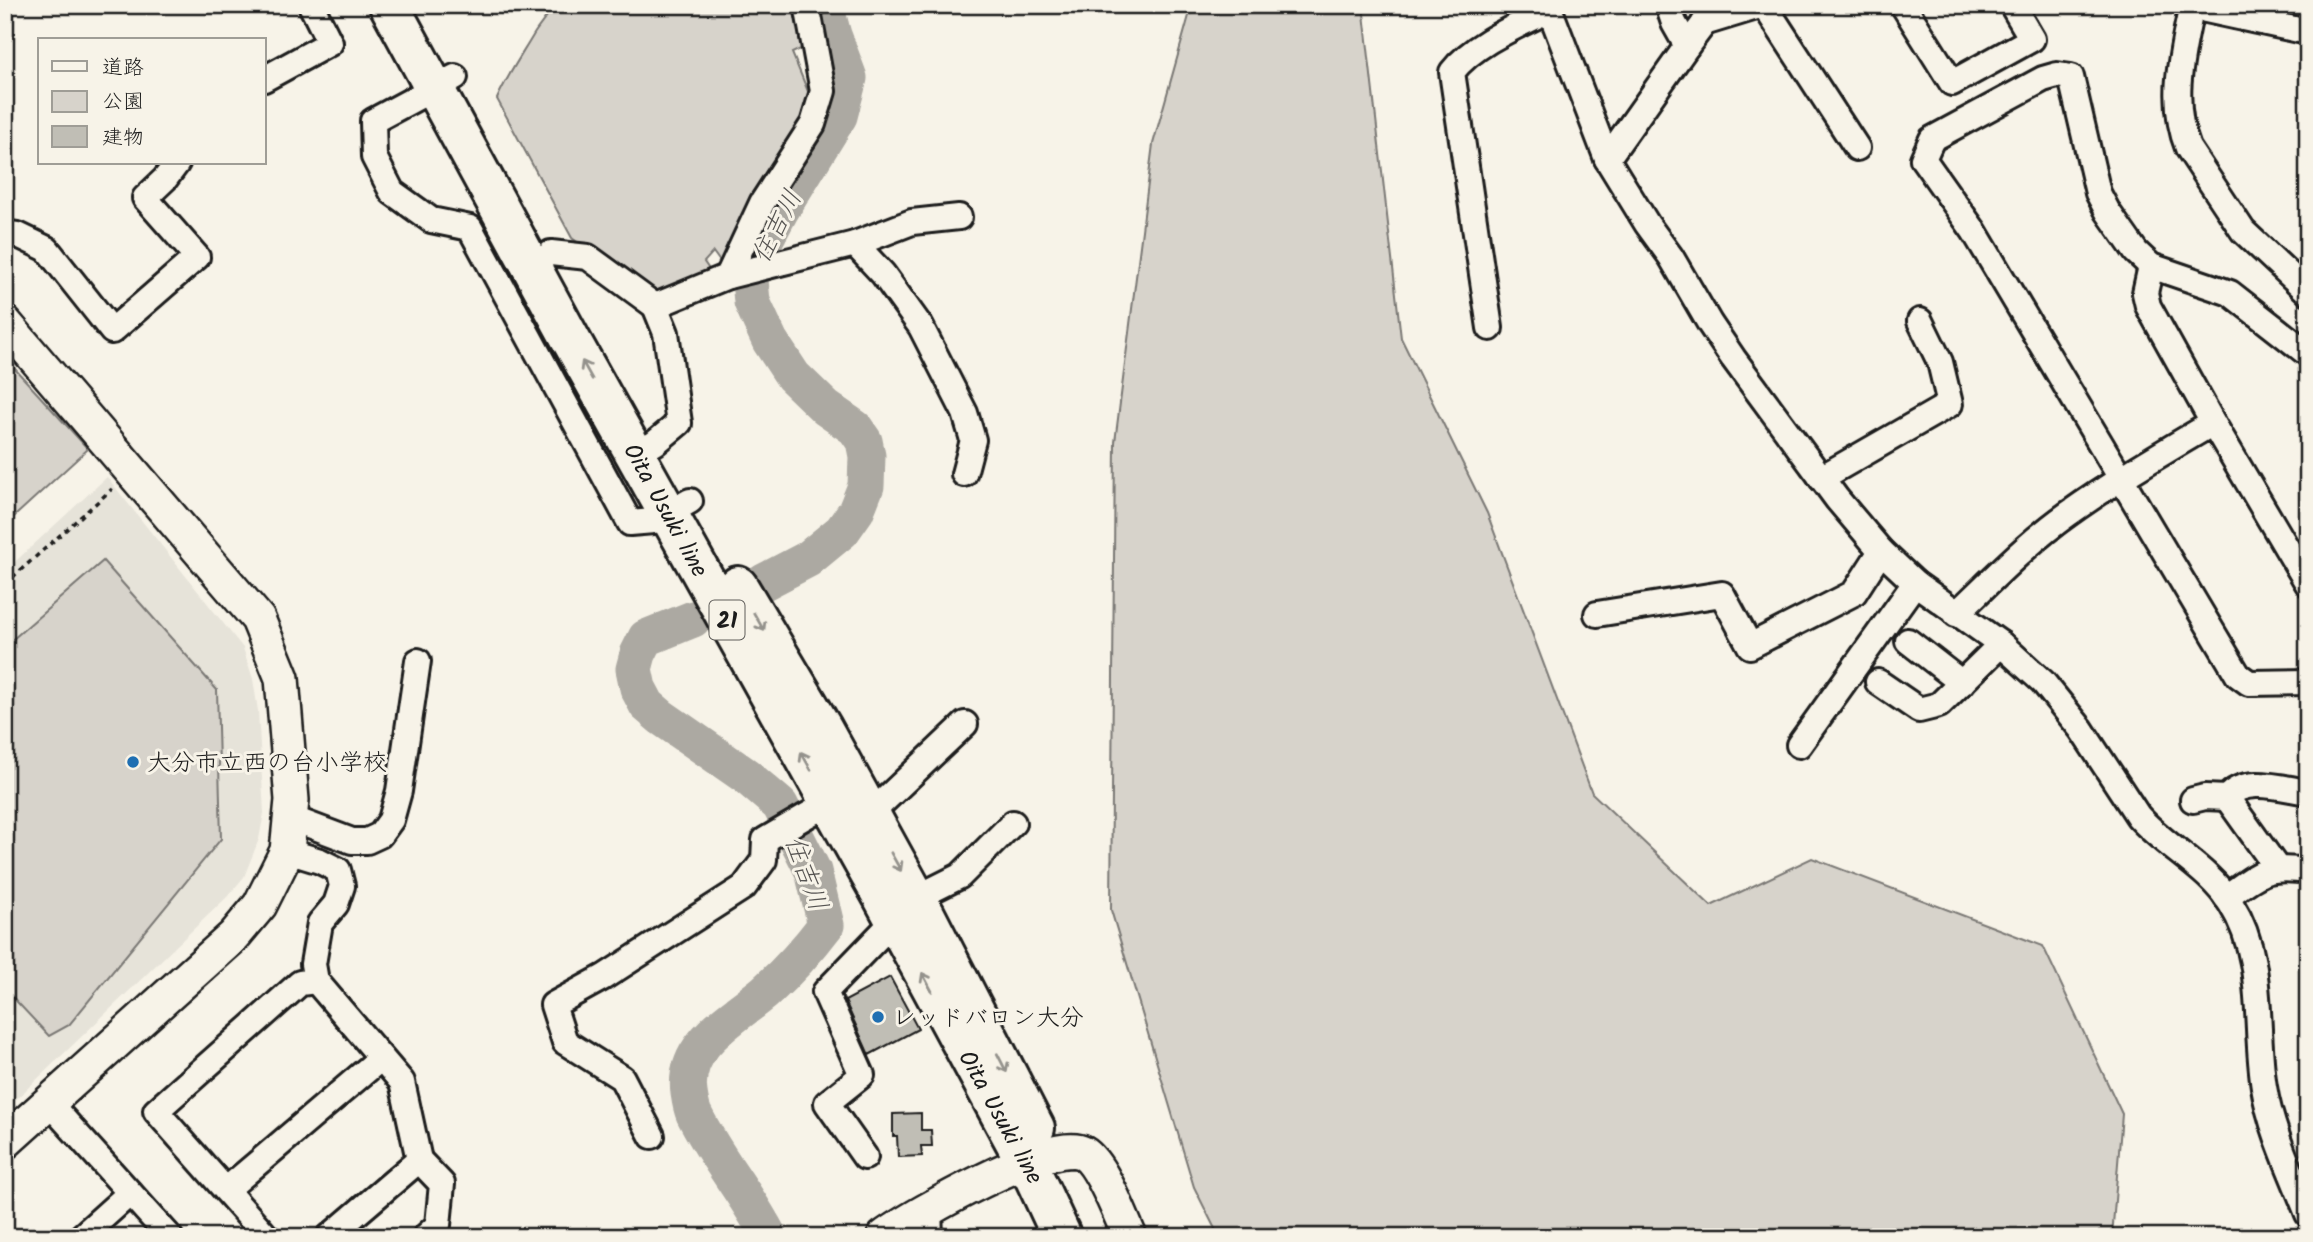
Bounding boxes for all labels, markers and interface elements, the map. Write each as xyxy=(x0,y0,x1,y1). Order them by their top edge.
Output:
legend xyxy=(38,38,266,164)
text: 道路 xyxy=(102,52,144,85)
text: 公園 xyxy=(102,86,144,119)
text: 建物 xyxy=(102,122,144,155)
water label: 住吉川 xyxy=(741,183,814,271)
one-way arrow xyxy=(580,360,594,380)
street label: Oita Usuki line xyxy=(612,436,718,585)
road number: 21 xyxy=(710,600,744,640)
one-way arrow xyxy=(752,611,766,631)
place label: 大分市立西の台小学校 xyxy=(147,744,387,783)
one-way arrow xyxy=(799,751,813,771)
marker: 大分市立西の台小学校 xyxy=(125,754,141,770)
water label: 住吉川 xyxy=(772,830,838,918)
one-way arrow xyxy=(890,851,903,872)
one-way arrow xyxy=(920,972,934,992)
place label: レッドバロン大分 xyxy=(892,999,1084,1038)
marker: レッドバロン大分 xyxy=(870,1009,886,1025)
street label: Oita Usuki line xyxy=(947,1043,1053,1192)
one-way arrow xyxy=(996,1052,1009,1073)

